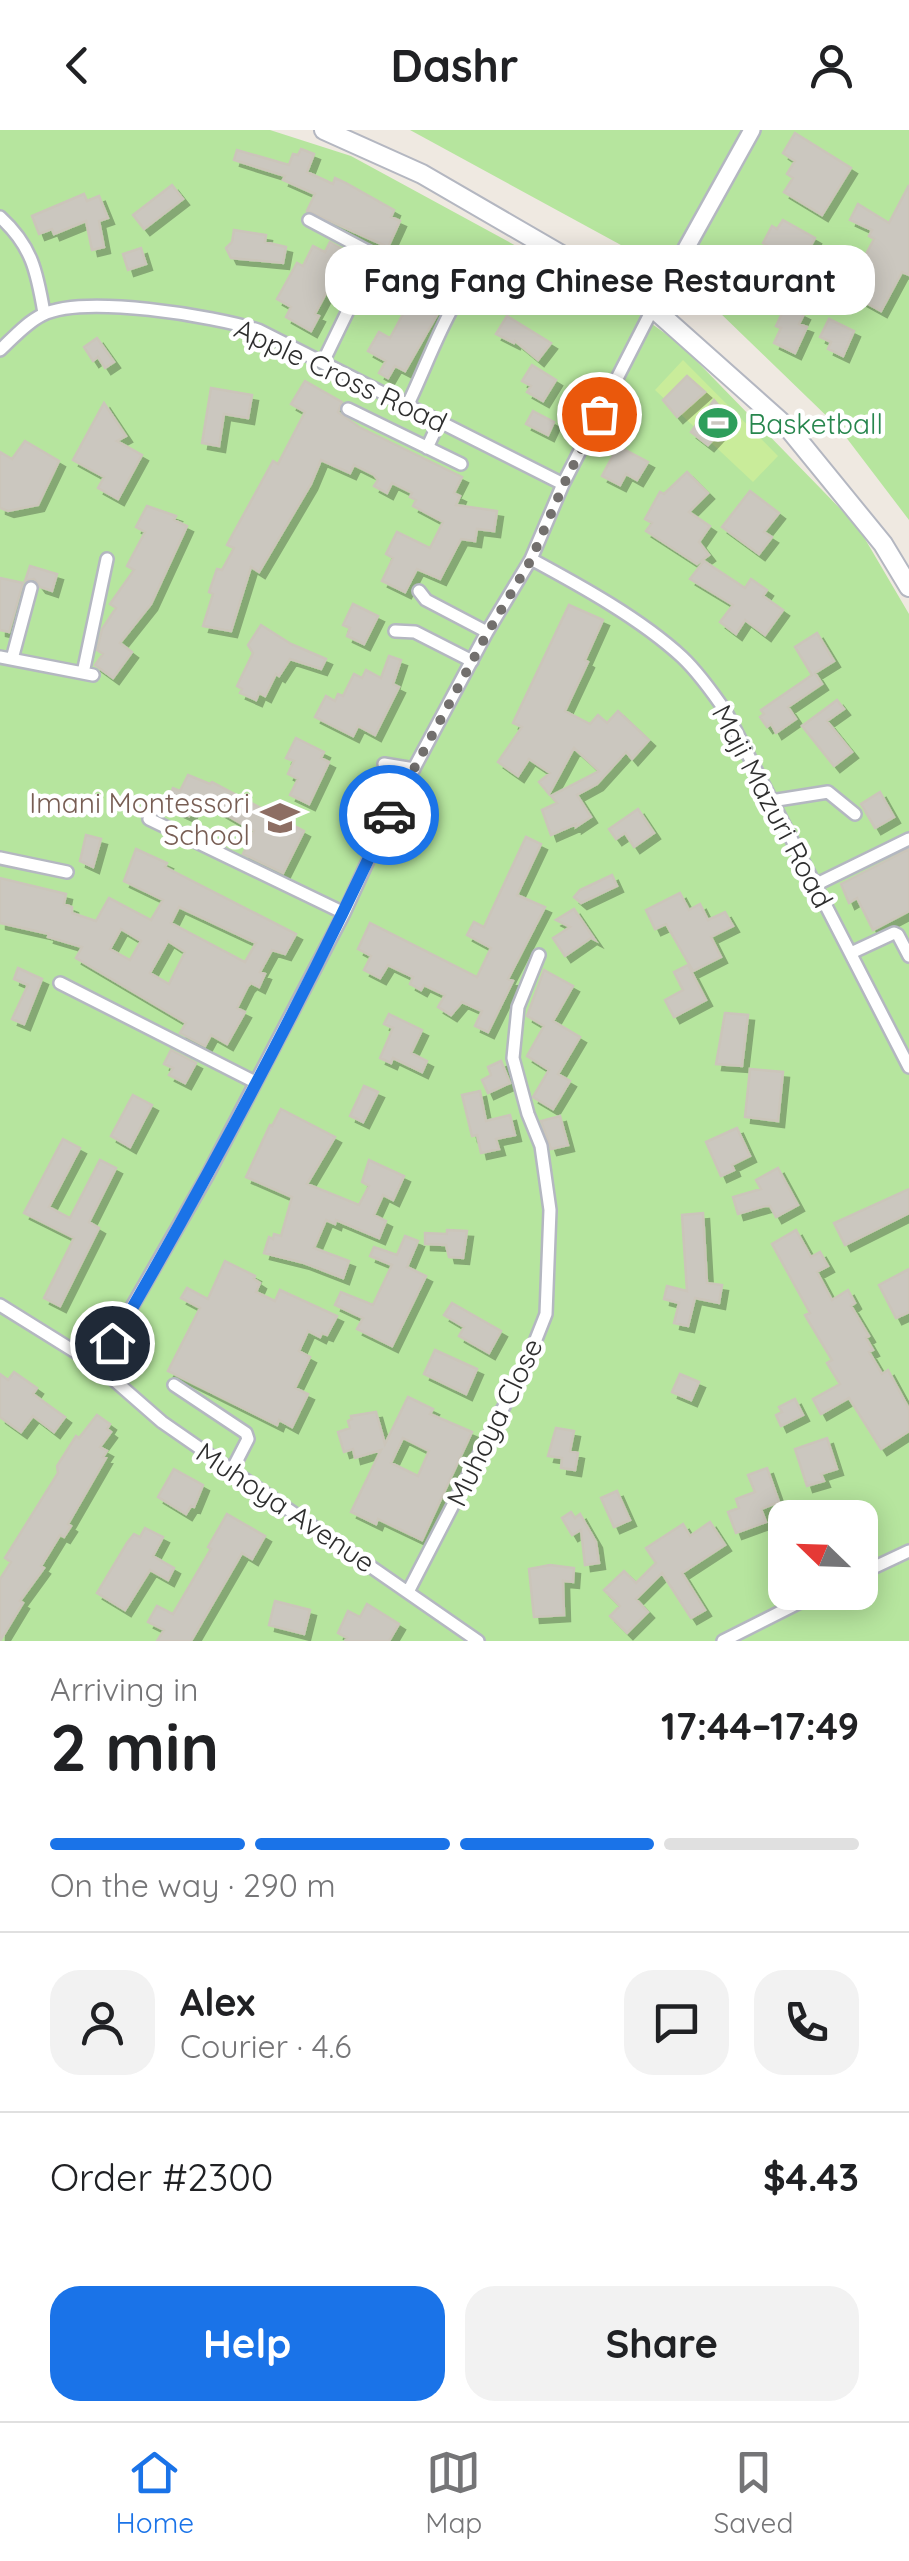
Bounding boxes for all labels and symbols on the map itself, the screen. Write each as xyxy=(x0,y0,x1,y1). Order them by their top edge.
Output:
callout: Fang Fang Chinese Restaurant xyxy=(324,244,874,314)
street label: Apple Cross Road xyxy=(229,310,453,440)
pin xyxy=(557,372,642,457)
sports icon: Basketball xyxy=(697,402,739,444)
place label: Basketball xyxy=(748,406,883,441)
street label: Maji Mazuri Road xyxy=(705,699,841,913)
courier xyxy=(339,765,439,865)
place label: Imani Montessori School xyxy=(29,785,250,852)
school or university icon: Imani Montessori School xyxy=(259,797,301,839)
pin xyxy=(70,1301,155,1386)
street label: Muhoya Close xyxy=(438,1332,550,1512)
street label: Muhoya Avenue xyxy=(190,1434,382,1580)
north arrow xyxy=(768,1500,878,1610)

